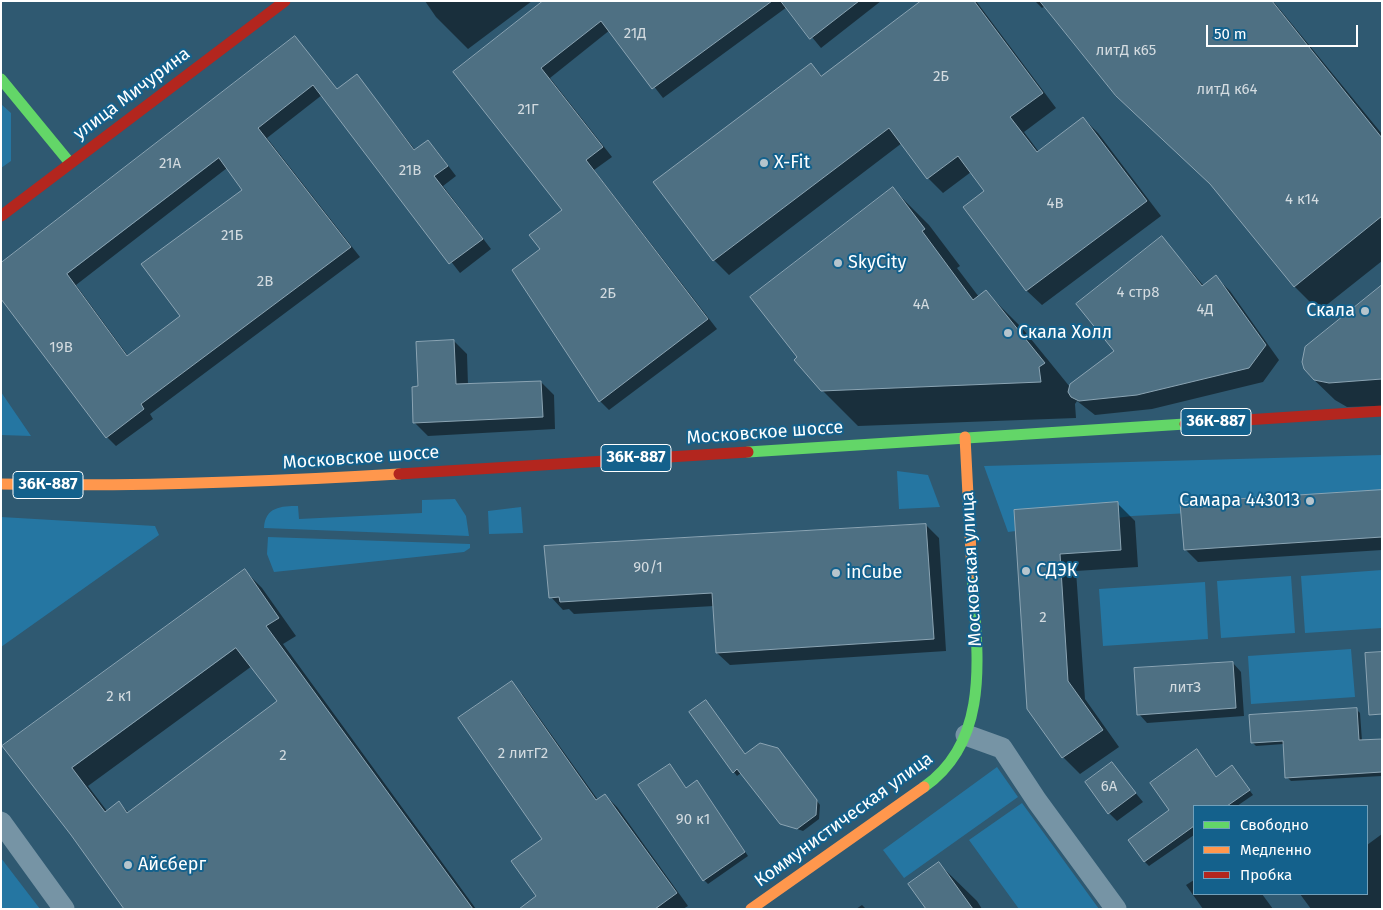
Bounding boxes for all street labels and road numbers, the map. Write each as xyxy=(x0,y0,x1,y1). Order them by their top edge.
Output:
street label: улица Мичурина xyxy=(69,43,195,145)
road number: 36К-887 xyxy=(1181,408,1251,436)
street label: Московское шоссе xyxy=(686,417,844,449)
street label: Московское шоссе xyxy=(282,442,440,474)
road number: 36К-887 xyxy=(601,444,671,472)
road number: 36К-887 xyxy=(13,472,83,498)
street label: Московская улица xyxy=(957,491,987,647)
street label: Коммунистическая улица xyxy=(751,748,937,892)

